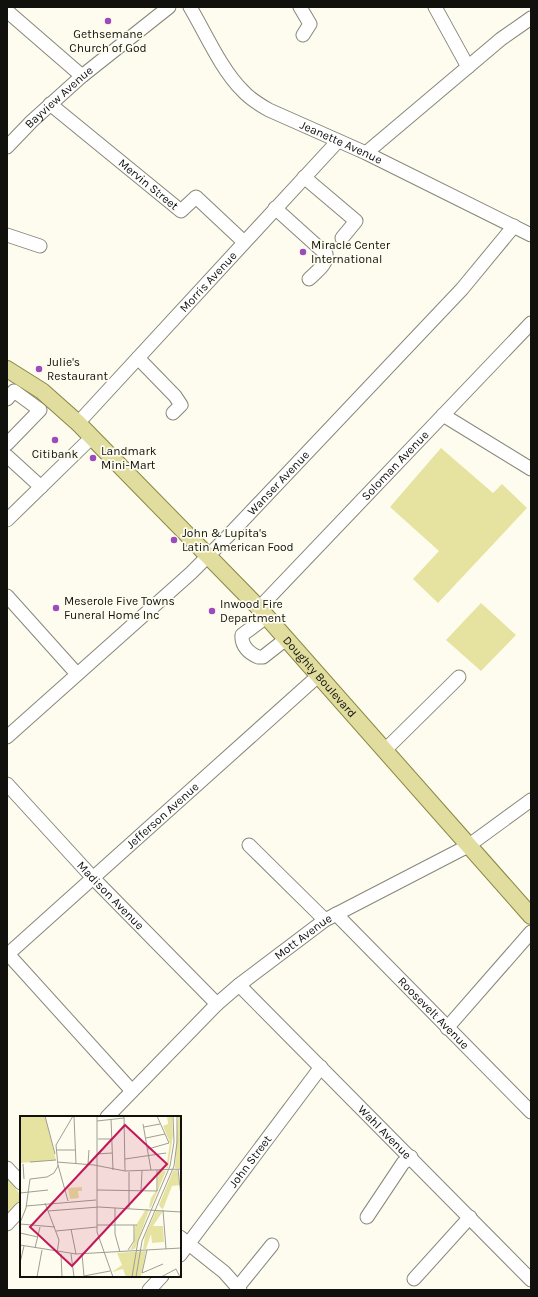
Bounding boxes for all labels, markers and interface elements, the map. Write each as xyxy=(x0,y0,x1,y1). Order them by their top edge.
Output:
marker: Gethsemane Church of God xyxy=(103,16,113,26)
place label: Gethsemane Church of God xyxy=(69,27,147,55)
street label: Bayview Avenue xyxy=(22,63,96,131)
street label: Jeanette Avenue xyxy=(298,118,385,167)
street label: Mervin Street xyxy=(116,156,182,213)
place label: Miracle Center International xyxy=(311,238,391,266)
marker: Miracle Center International xyxy=(298,247,308,257)
street label: Morris Avenue xyxy=(177,249,240,315)
place label: Julie's Restaurant xyxy=(47,355,108,383)
marker: Julie's Restaurant xyxy=(34,364,44,374)
street label: Soloman Avenue xyxy=(358,428,432,503)
marker: Citibank xyxy=(50,435,60,445)
place label: Landmark Mini-Mart xyxy=(101,444,157,472)
place label: Citibank xyxy=(32,447,79,461)
street label: Wanser Avenue xyxy=(245,448,312,518)
marker: Landmark Mini-Mart xyxy=(88,453,98,463)
place label: John & Lupita's Latin American Food xyxy=(182,526,294,554)
marker: John & Lupita's Latin American Food xyxy=(169,535,179,545)
place label: Meserole Five Towns Funeral Home Inc xyxy=(64,594,175,622)
place label: Inwood Fire Department xyxy=(220,597,286,625)
marker: Meserole Five Towns Funeral Home Inc xyxy=(51,603,61,613)
marker: Inwood Fire Department xyxy=(207,606,217,616)
street label: Doughty Boulevard xyxy=(280,633,359,720)
street label: Jefferson Avenue xyxy=(124,779,202,851)
street label: Madison Avenue xyxy=(74,858,147,933)
street label: Mott Avenue xyxy=(272,911,334,963)
street label: Roosevelt Avenue xyxy=(395,974,472,1052)
street label: Wahl Avenue xyxy=(355,1102,414,1162)
inset map xyxy=(20,1116,181,1277)
street label: John Street xyxy=(226,1132,275,1190)

